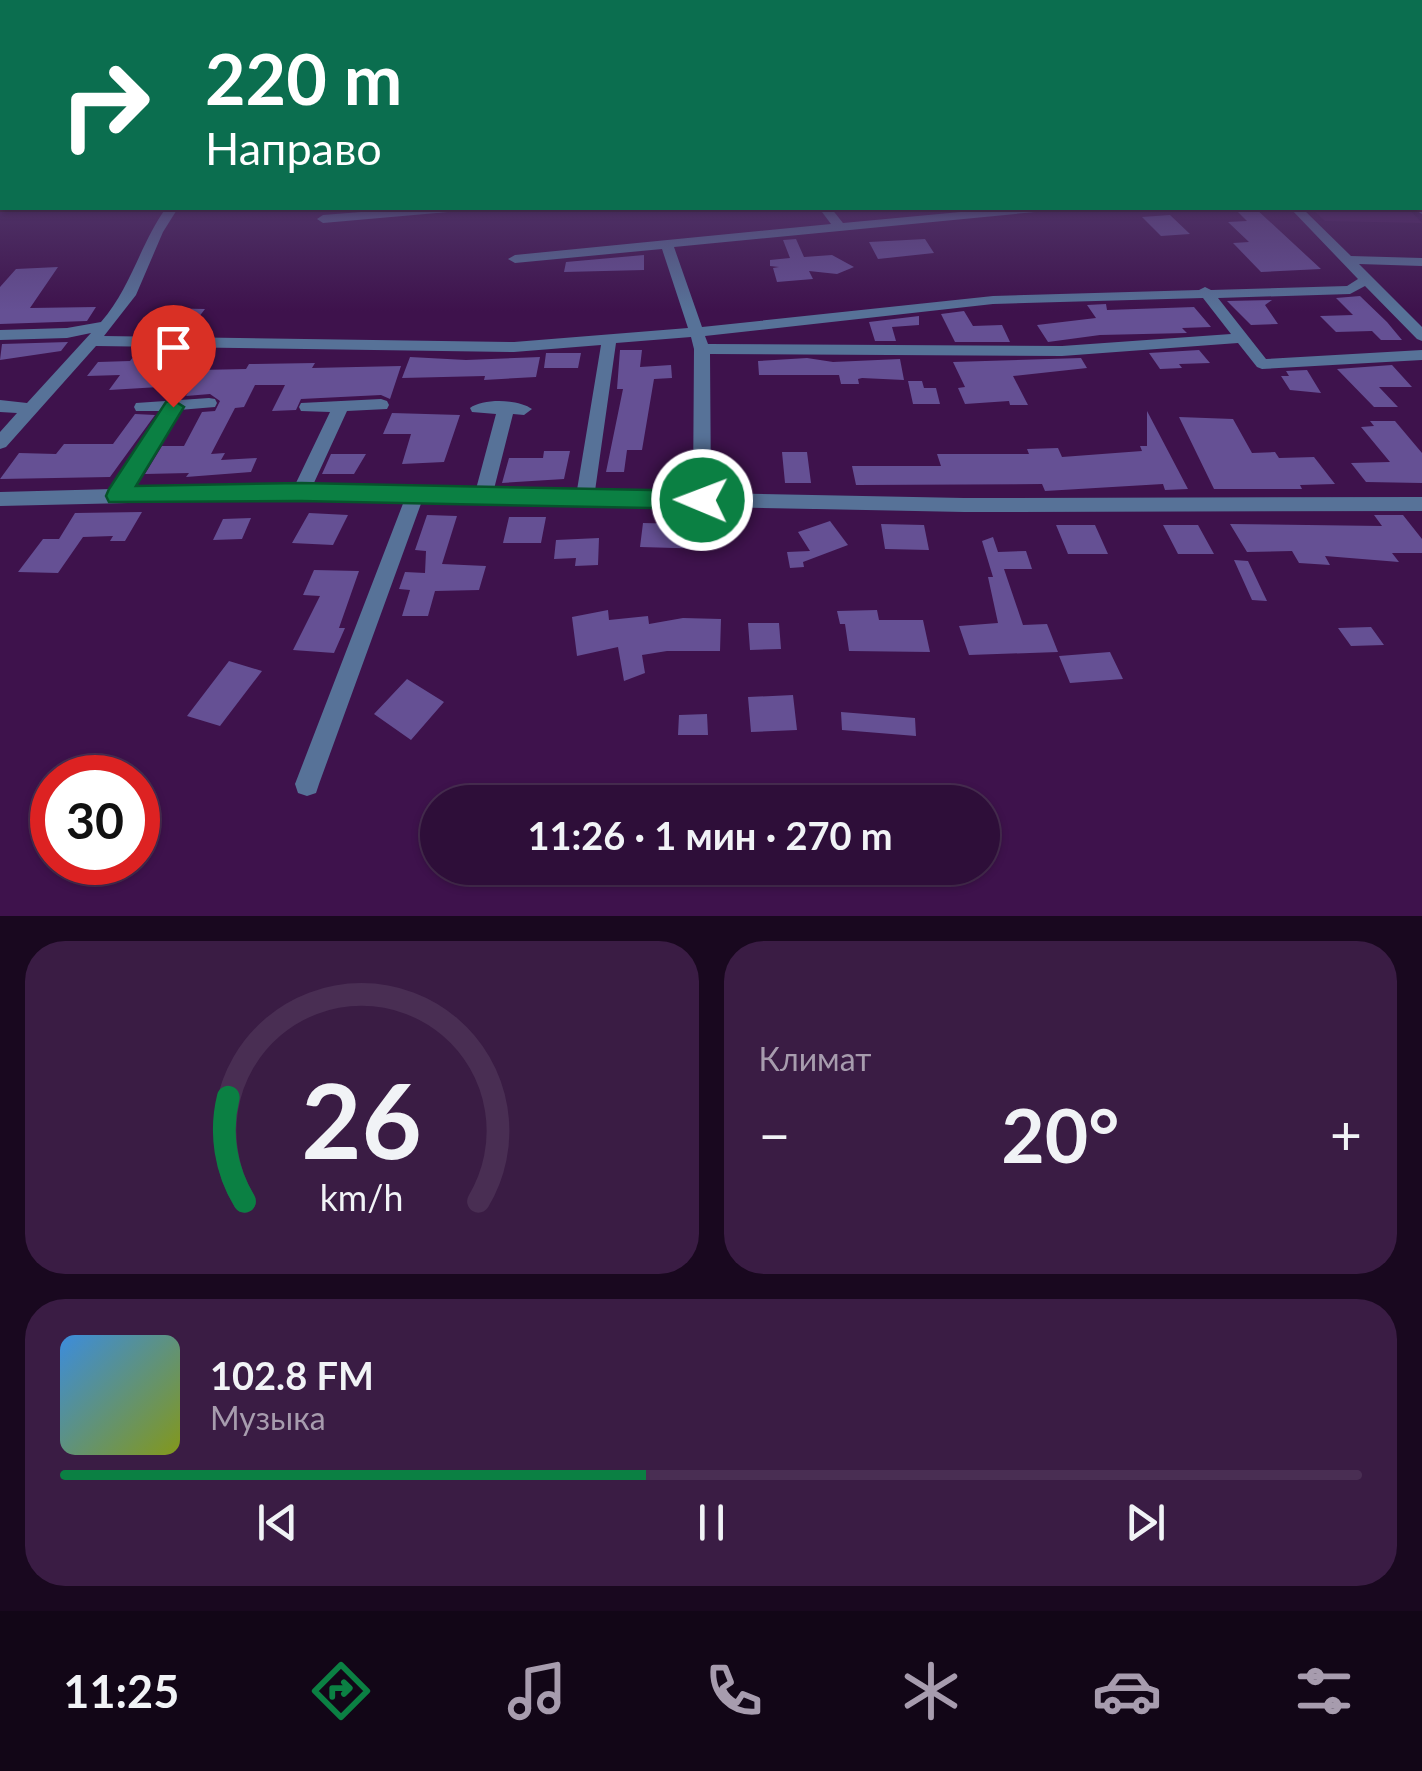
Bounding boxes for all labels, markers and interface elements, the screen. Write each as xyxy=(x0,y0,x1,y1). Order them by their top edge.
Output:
text: 220 m xyxy=(205,36,402,120)
icon: right xyxy=(40,40,170,170)
text: Направо xyxy=(205,121,382,175)
pin xyxy=(131,305,216,408)
icon: arrive xyxy=(146,320,201,375)
position arrow xyxy=(650,448,754,552)
speed limit sign: 30 xyxy=(30,755,160,885)
text: 11:26 · 1 мин · 270 m xyxy=(527,812,893,858)
text: Климат xyxy=(759,1039,871,1078)
text: 26 xyxy=(301,1056,422,1181)
text: 20° xyxy=(1001,1089,1119,1179)
text: − xyxy=(759,1101,790,1167)
text: + xyxy=(1330,1101,1362,1167)
text: km/h xyxy=(320,1176,404,1219)
text: 102.8 FM xyxy=(210,1352,374,1398)
text: Музыка xyxy=(210,1398,326,1437)
icon: previous xyxy=(250,1495,305,1550)
icon: pause xyxy=(684,1495,739,1550)
icon: next xyxy=(1118,1495,1173,1550)
icon: directions xyxy=(306,1656,376,1726)
icon: music xyxy=(502,1656,572,1726)
icon: phone xyxy=(699,1656,769,1726)
icon: climate xyxy=(896,1656,966,1726)
icon: car xyxy=(1092,1656,1162,1726)
icon: filters xyxy=(1289,1656,1359,1726)
text: 11:25 xyxy=(63,1664,179,1718)

